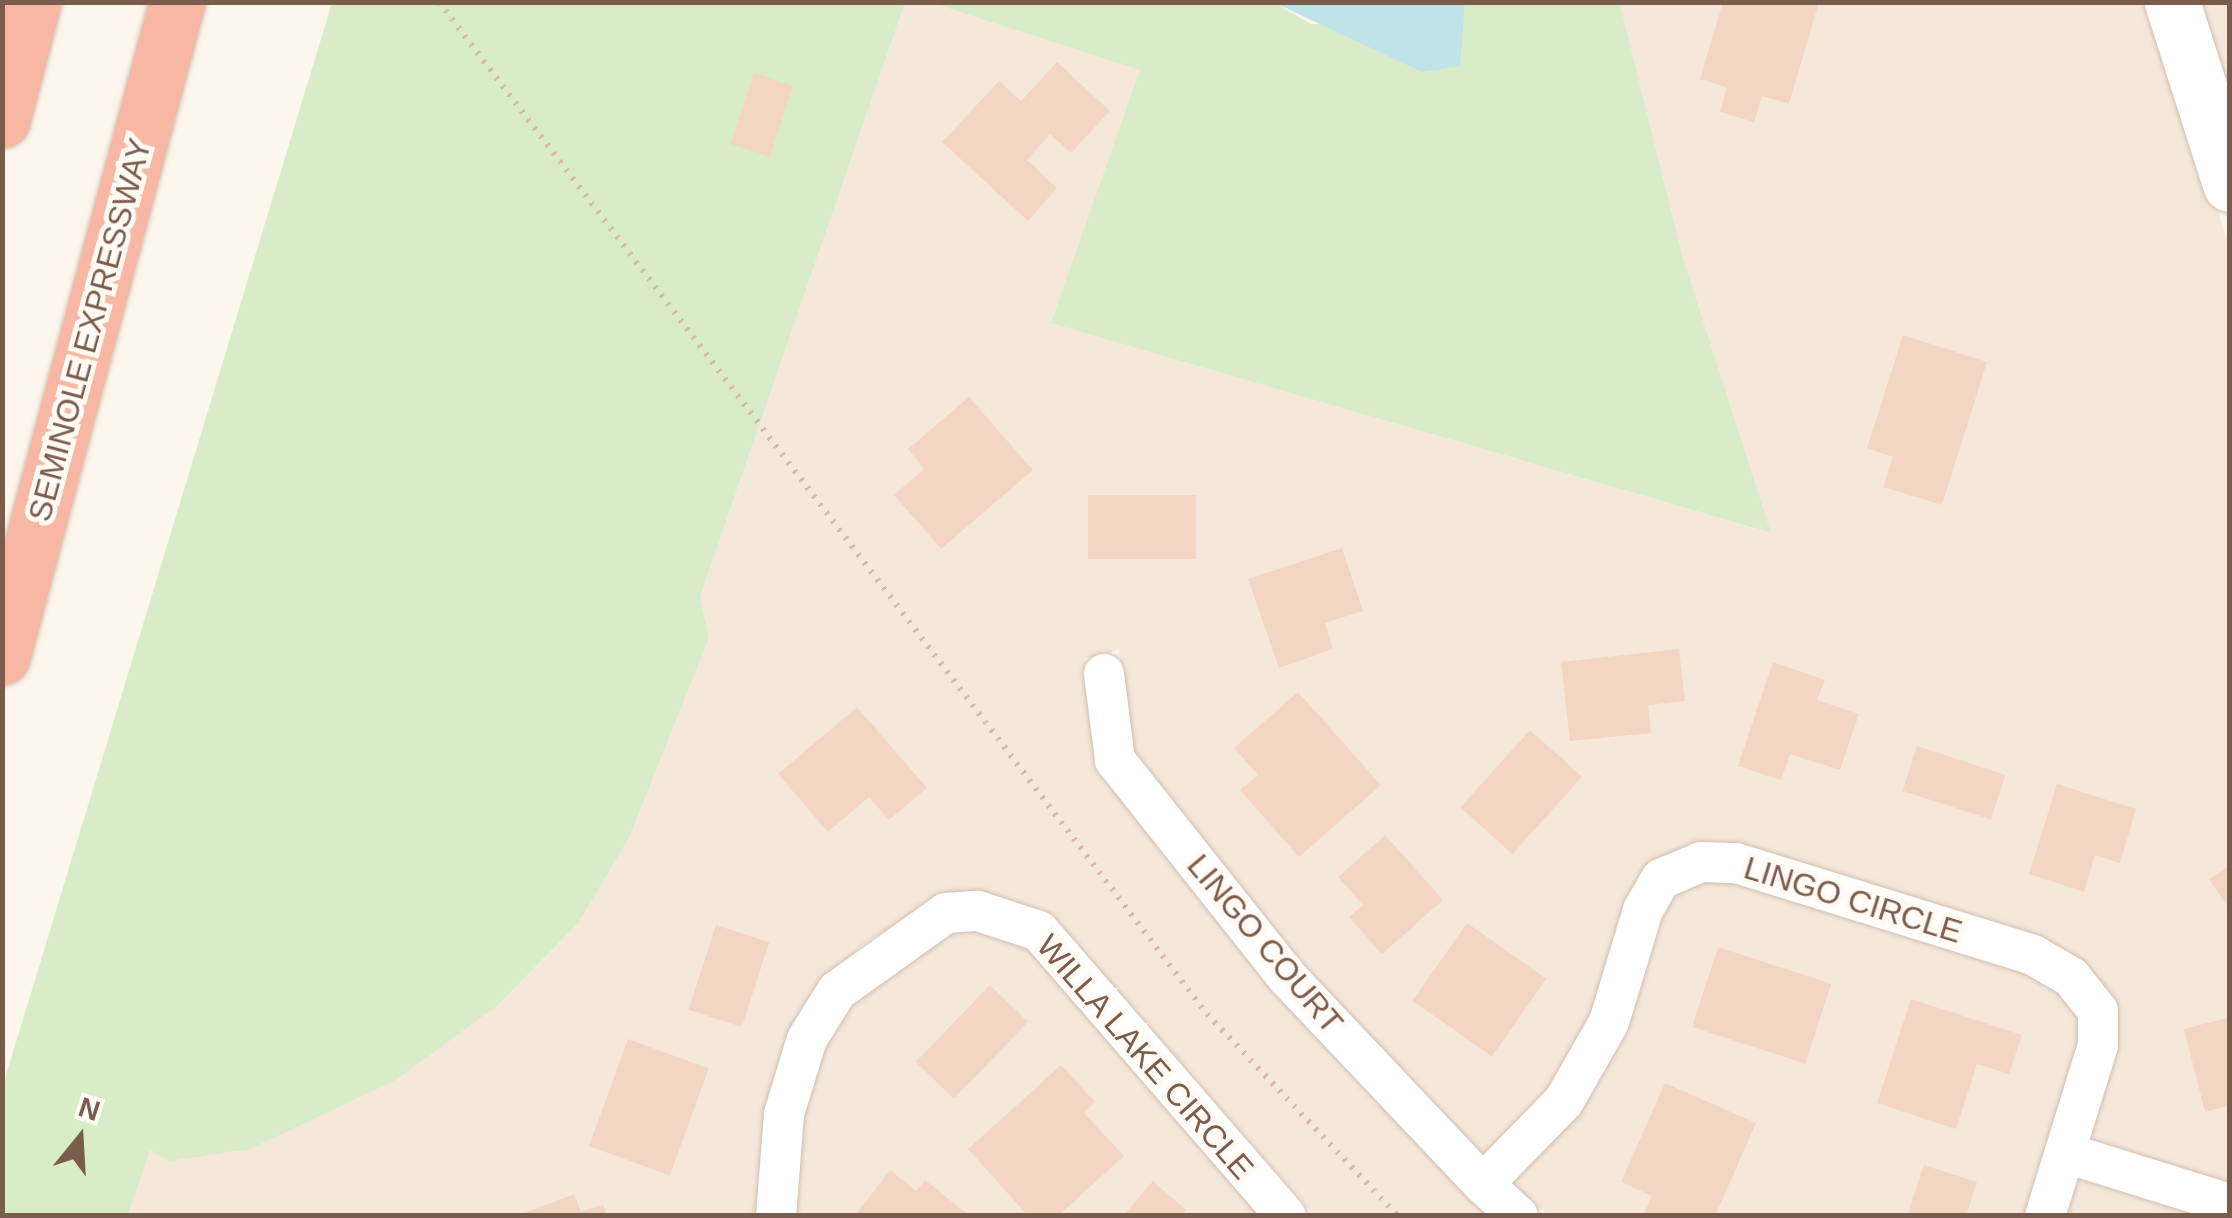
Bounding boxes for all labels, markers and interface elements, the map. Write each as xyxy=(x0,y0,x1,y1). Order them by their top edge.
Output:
street label: SEMINOLE EXPRESSWAY xyxy=(20,134,160,526)
street label: LINGO COURT xyxy=(1179,847,1351,1041)
street label: LINGO CIRCLE xyxy=(1739,849,1967,951)
street label: WILLA LAKE CIRCLE xyxy=(1028,926,1262,1188)
north arrow xyxy=(30,1088,130,1188)
text: N xyxy=(75,1091,104,1127)

